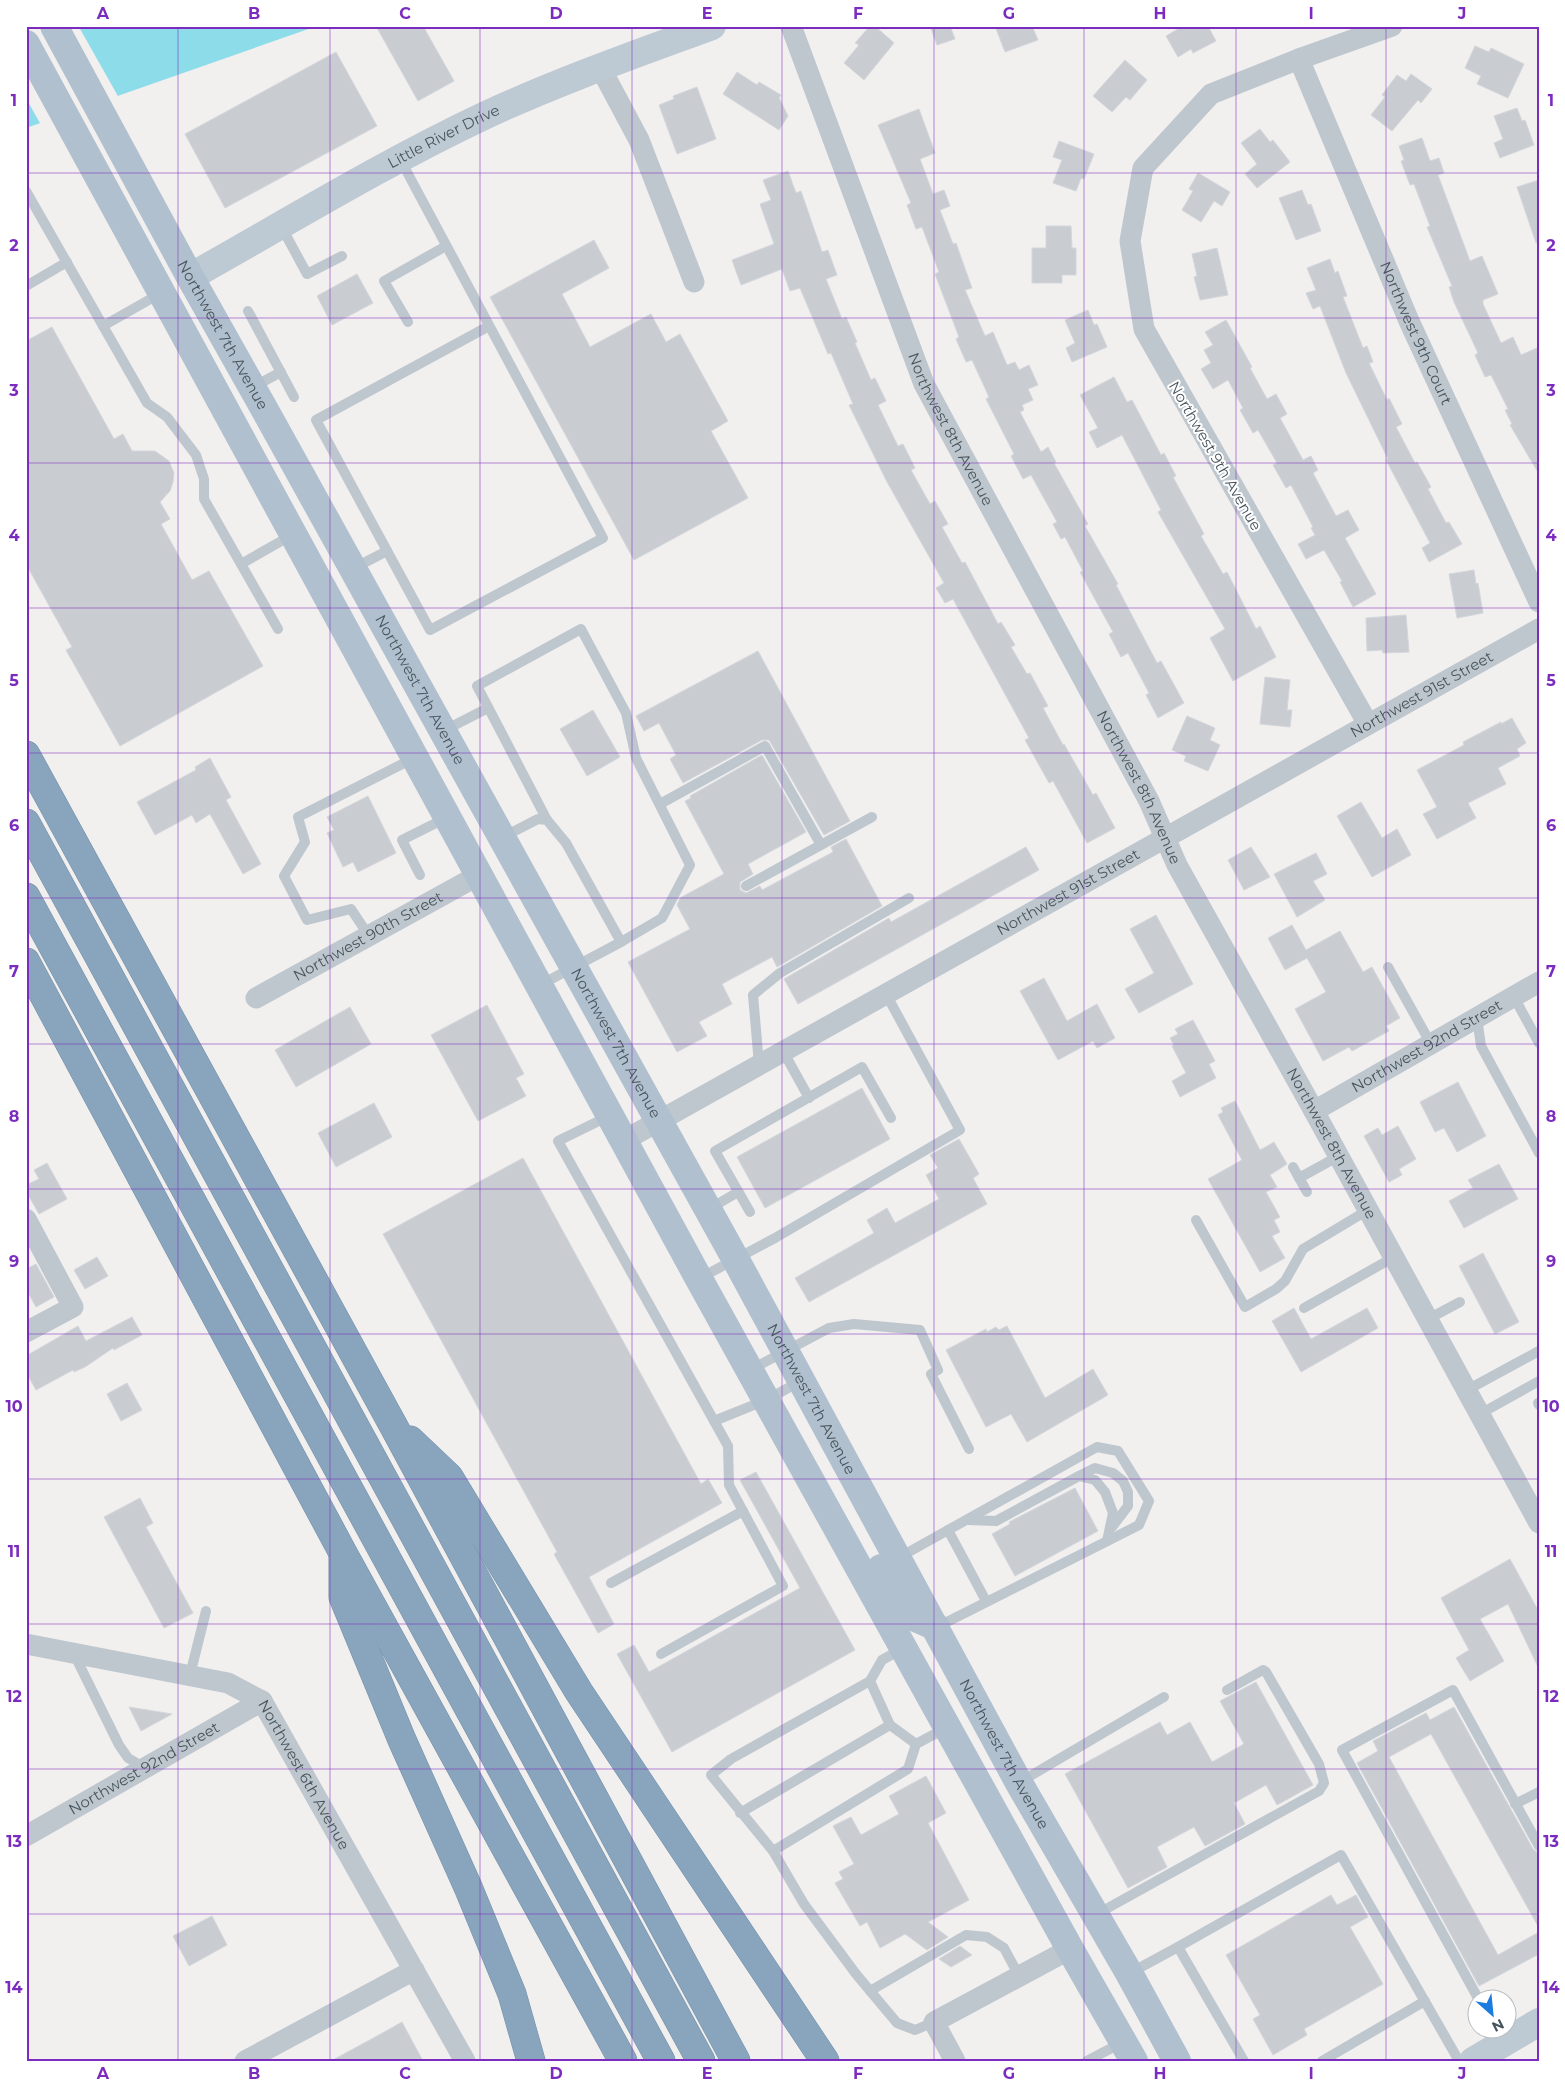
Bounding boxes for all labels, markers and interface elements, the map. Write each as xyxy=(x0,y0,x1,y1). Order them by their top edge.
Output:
text: A xyxy=(96,4,110,23)
text: B xyxy=(248,4,260,23)
text: C xyxy=(399,4,411,23)
text: D xyxy=(549,4,563,23)
text: E xyxy=(702,4,712,23)
text: F xyxy=(853,4,863,23)
text: G xyxy=(1003,4,1015,23)
text: H xyxy=(1154,4,1166,23)
text: I xyxy=(1308,4,1314,23)
text: J xyxy=(1457,4,1466,23)
text: 1 xyxy=(11,91,17,110)
text: 1 xyxy=(1548,91,1554,110)
street label: Little River Drive xyxy=(384,100,502,172)
text: 2 xyxy=(9,236,19,255)
text: 2 xyxy=(1546,236,1556,255)
street label: Northwest 7th Avenue xyxy=(174,257,273,413)
street label: Northwest 9th Court xyxy=(1376,258,1456,408)
street label: Northwest 8th Avenue xyxy=(904,350,998,509)
street label: Northwest 9th Avenue xyxy=(1165,378,1266,534)
text: 3 xyxy=(8,381,19,400)
text: 3 xyxy=(1545,381,1556,400)
text: 4 xyxy=(8,526,20,545)
text: 4 xyxy=(1545,526,1557,545)
street label: Northwest 7th Avenue xyxy=(371,611,470,768)
street label: Northwest 91st Street xyxy=(1347,647,1496,742)
text: 5 xyxy=(9,671,19,690)
text: 5 xyxy=(1546,671,1556,690)
street label: Northwest 8th Avenue xyxy=(1093,707,1185,867)
text: 6 xyxy=(9,816,19,835)
text: 6 xyxy=(1546,816,1556,835)
street label: Northwest 91st Street xyxy=(993,844,1143,939)
street label: Northwest 90th Street xyxy=(290,887,446,985)
text: 7 xyxy=(9,962,19,981)
text: 7 xyxy=(1546,962,1556,981)
street label: Northwest 7th Avenue xyxy=(567,964,665,1121)
street label: Northwest 92nd Street xyxy=(1348,995,1505,1097)
street label: Northwest 8th Avenue xyxy=(1283,1064,1381,1222)
text: 8 xyxy=(9,1107,19,1126)
text: 8 xyxy=(1546,1107,1556,1126)
text: 9 xyxy=(9,1252,19,1271)
text: 9 xyxy=(1546,1252,1556,1271)
street label: Northwest 7th Avenue xyxy=(763,1320,860,1478)
text: 10 xyxy=(5,1397,23,1416)
text: 10 xyxy=(1542,1397,1560,1416)
text: 11 xyxy=(8,1542,20,1561)
text: 11 xyxy=(1545,1542,1557,1561)
street label: Northwest 7th Avenue xyxy=(955,1675,1054,1832)
text: 12 xyxy=(6,1687,22,1706)
text: 12 xyxy=(1543,1687,1559,1706)
street label: Northwest 6th Avenue xyxy=(254,1696,354,1853)
street label: Northwest 92nd Street xyxy=(65,1717,223,1819)
text: 13 xyxy=(6,1832,22,1851)
text: 13 xyxy=(1543,1832,1559,1851)
text: 14 xyxy=(5,1978,23,1997)
text: 14 xyxy=(1542,1978,1560,1997)
north arrow xyxy=(1468,1990,1518,2040)
text: N xyxy=(1489,2015,1507,2036)
text: A xyxy=(96,2064,110,2083)
text: B xyxy=(248,2064,260,2083)
text: C xyxy=(399,2064,411,2083)
text: D xyxy=(549,2064,563,2083)
text: E xyxy=(702,2064,712,2083)
text: F xyxy=(853,2064,863,2083)
text: G xyxy=(1003,2064,1015,2083)
text: H xyxy=(1154,2064,1166,2083)
text: I xyxy=(1308,2064,1314,2083)
text: J xyxy=(1457,2064,1466,2083)

